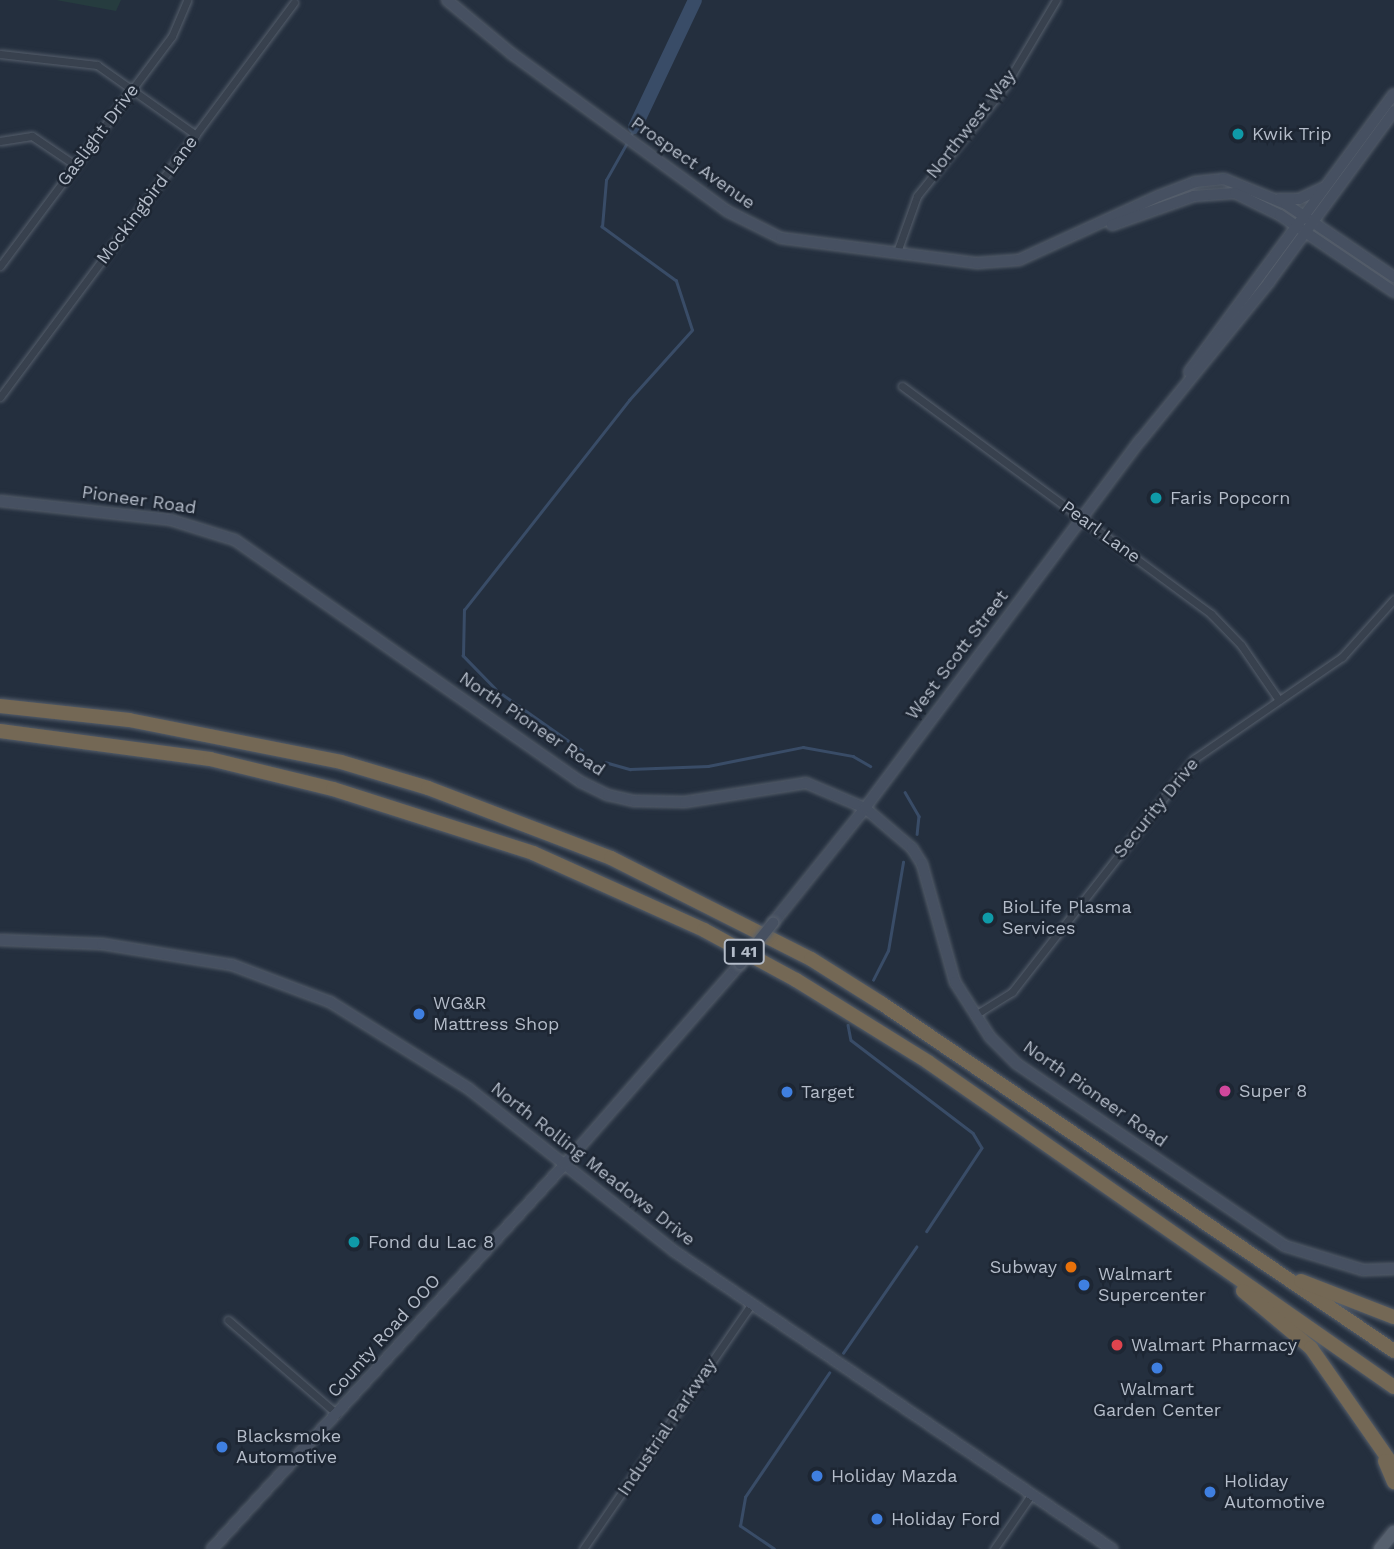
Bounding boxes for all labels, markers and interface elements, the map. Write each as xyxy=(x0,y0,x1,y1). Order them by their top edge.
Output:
street label: Northwest Way xyxy=(922,65,1020,183)
street label: Gaslight Drive xyxy=(53,80,143,190)
street label: Prospect Avenue xyxy=(626,112,760,214)
place label: Kwik Trip xyxy=(1252,123,1332,145)
marker: Kwik Trip xyxy=(1230,126,1246,142)
street label: Mockingbird Lane xyxy=(92,132,202,268)
street label: Pioneer Road xyxy=(80,481,198,519)
place label: Faris Popcorn xyxy=(1170,487,1290,509)
marker: Faris Popcorn xyxy=(1148,490,1164,506)
street label: Pearl Lane xyxy=(1057,496,1145,568)
street label: West Scott Street xyxy=(901,586,1013,724)
street label: North Pioneer Road xyxy=(455,667,609,781)
street label: Security Drive xyxy=(1109,753,1203,863)
place label: BioLife Plasma Services xyxy=(1002,897,1132,940)
marker: BioLife Plasma Services xyxy=(980,910,996,926)
road number: I 41 xyxy=(723,940,765,964)
place label: WG&R Mattress Shop xyxy=(433,993,559,1036)
marker: WG&R Mattress Shop xyxy=(411,1006,427,1022)
street label: North Pioneer Road xyxy=(1019,1036,1171,1152)
street label: North Rolling Meadows Drive xyxy=(486,1077,700,1251)
place label: Super 8 xyxy=(1239,1080,1308,1102)
place label: Target xyxy=(801,1081,854,1103)
marker: Super 8 xyxy=(1217,1083,1233,1099)
marker: Target xyxy=(779,1084,795,1100)
place label: Fond du Lac 8 xyxy=(368,1231,494,1253)
marker: Fond du Lac 8 xyxy=(346,1234,362,1250)
place label: Subway xyxy=(990,1256,1057,1278)
marker: Subway xyxy=(1063,1259,1079,1275)
place label: Walmart Supercenter xyxy=(1098,1264,1206,1306)
street label: County Road OOO xyxy=(323,1270,445,1402)
marker: Walmart Supercenter xyxy=(1076,1277,1092,1293)
place label: Walmart Pharmacy xyxy=(1131,1334,1297,1356)
marker: Walmart Pharmacy xyxy=(1109,1337,1125,1353)
street label: Industrial Parkway xyxy=(613,1354,721,1500)
marker: Walmart Garden Center xyxy=(1149,1360,1165,1376)
place label: Walmart Garden Center xyxy=(1093,1379,1221,1422)
place label: Blacksmoke Automotive xyxy=(236,1426,341,1468)
marker: Blacksmoke Automotive xyxy=(214,1439,230,1455)
place label: Holiday Mazda xyxy=(831,1465,958,1487)
marker: Holiday Mazda xyxy=(809,1468,825,1484)
place label: Holiday Automotive xyxy=(1224,1471,1325,1514)
marker: Holiday Automotive xyxy=(1202,1484,1218,1500)
place label: Holiday Ford xyxy=(891,1508,1001,1530)
marker: Holiday Ford xyxy=(869,1511,885,1527)

